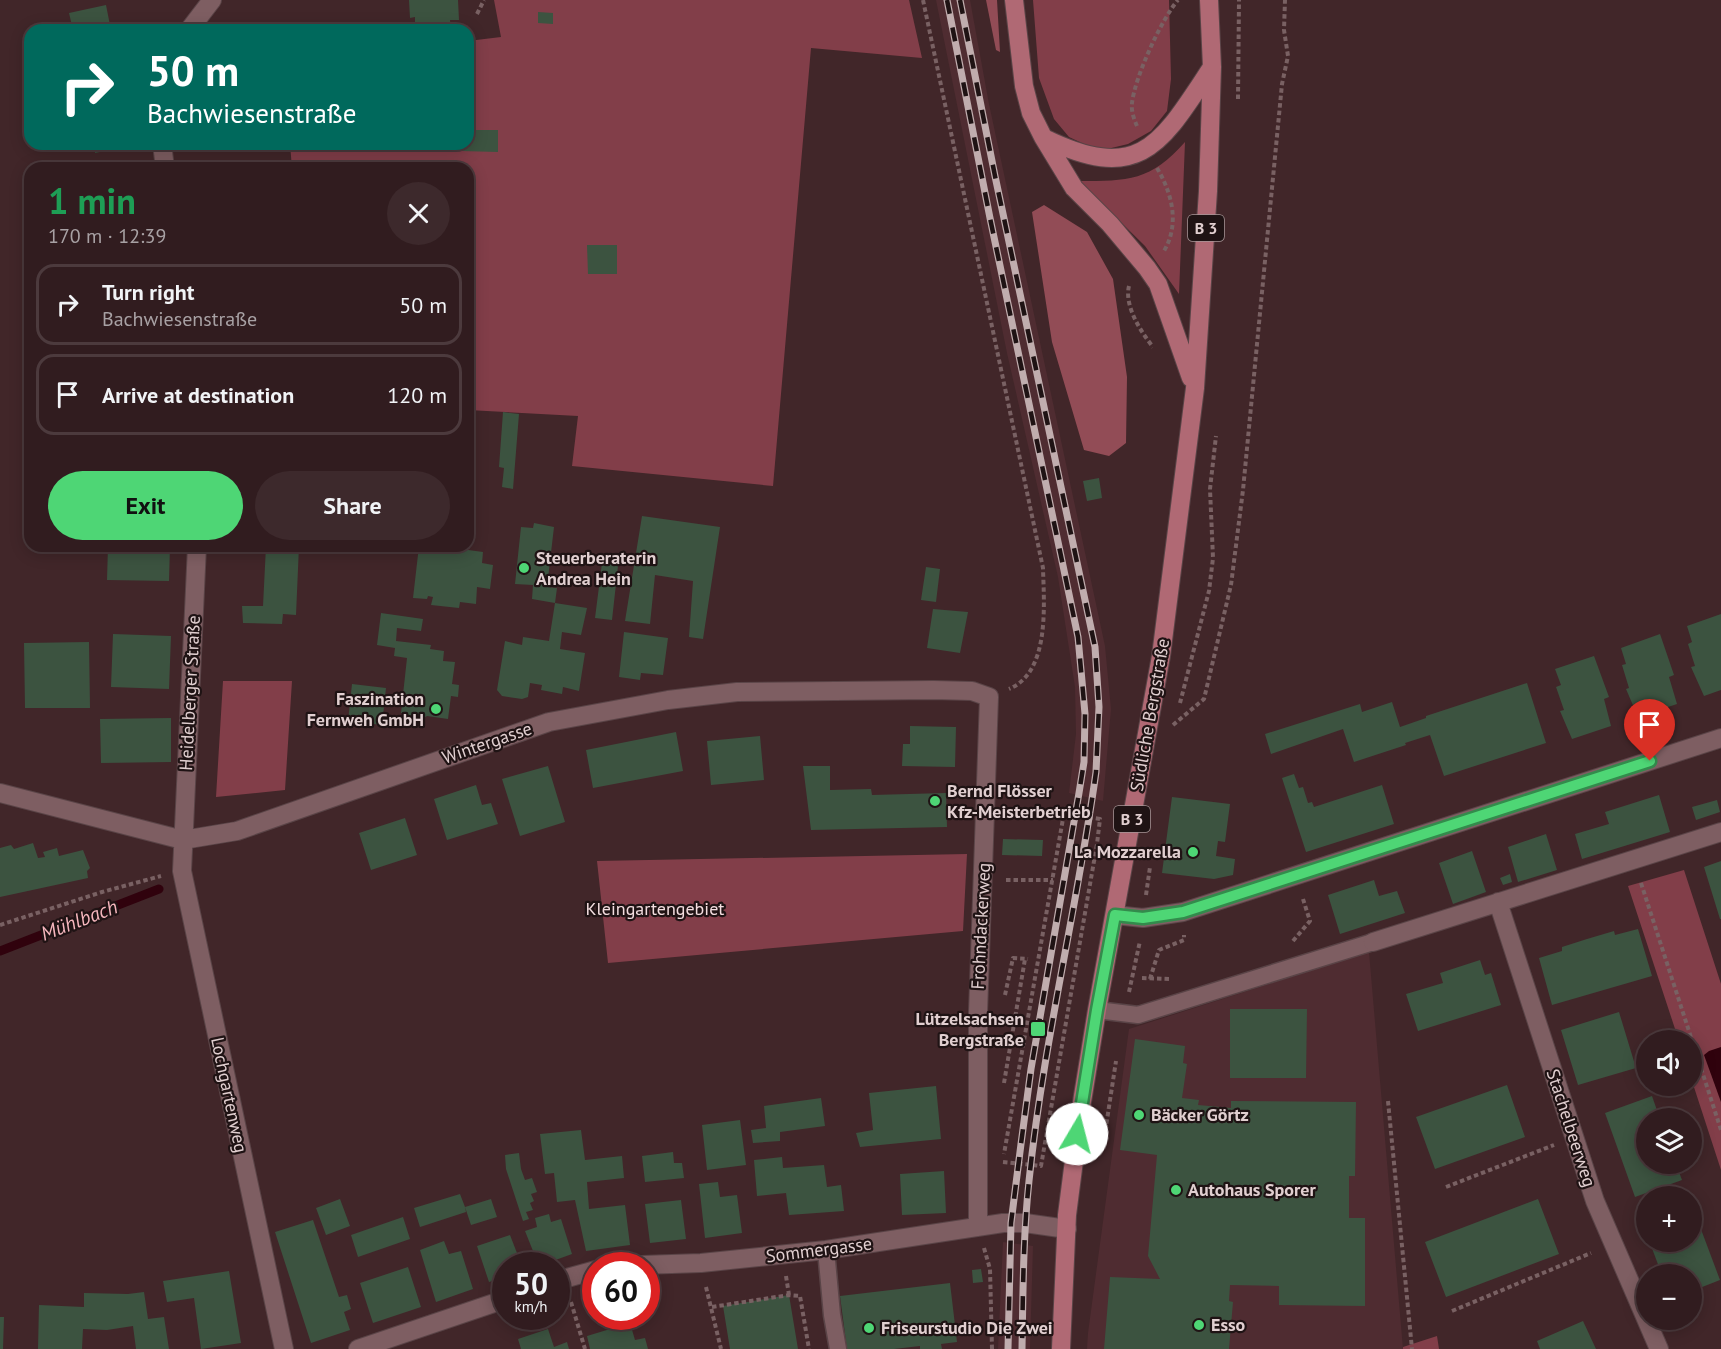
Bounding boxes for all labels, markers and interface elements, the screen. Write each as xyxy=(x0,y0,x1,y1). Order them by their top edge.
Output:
text: 50 m xyxy=(147,43,239,98)
icon: right xyxy=(48,48,126,126)
text: Bachwiesenstraße xyxy=(147,96,357,130)
text: 1 min xyxy=(48,177,136,224)
button: close xyxy=(387,182,450,245)
road number: B 3 xyxy=(1188,215,1224,241)
text: 170 m · 12:39 xyxy=(48,223,166,249)
text: Turn right xyxy=(102,278,194,306)
icon: right xyxy=(51,288,84,321)
text: 50 m xyxy=(399,291,447,319)
text: Bachwiesenstraße xyxy=(102,306,257,332)
icon: arrive xyxy=(51,378,84,411)
text: Arrive at destination xyxy=(102,381,294,409)
text: 120 m xyxy=(387,381,447,409)
button: Exit xyxy=(48,471,243,540)
button: Share xyxy=(255,471,450,540)
place label: Steuerberaterin Andrea Hein xyxy=(536,546,656,590)
marker: Steuerberaterin Andrea Hein xyxy=(517,561,531,575)
street label: Heidelberger Straße xyxy=(174,615,205,771)
street label: Südliche Bergstraße xyxy=(1125,637,1174,793)
place label: Faszination Fernweh GmbH xyxy=(307,687,424,731)
pin xyxy=(1624,699,1675,761)
marker: Faszination Fernweh GmbH xyxy=(429,702,443,716)
icon: arrive xyxy=(1633,708,1666,741)
street label: Wintergasse xyxy=(439,716,535,769)
place label: Bernd Flösser Kfz-Meisterbetrieb xyxy=(947,779,1091,823)
marker: Bernd Flösser Kfz-Meisterbetrieb xyxy=(928,794,942,808)
road number: B 3 xyxy=(1114,806,1150,832)
place label: La Mozzarella xyxy=(1074,840,1181,863)
marker: La Mozzarella xyxy=(1186,845,1200,859)
street label: Frohndackerweg xyxy=(966,862,995,990)
water label: Mühlbach xyxy=(37,893,121,947)
park label: Kleingartengebiet xyxy=(586,897,724,920)
place label: Lützelsachsen Bergstraße xyxy=(915,1007,1024,1051)
marker: Lützelsachsen Bergstraße xyxy=(1029,1020,1047,1038)
map controls xyxy=(1636,1030,1702,1330)
button: sound xyxy=(1636,1030,1702,1096)
street label: Lochgartenweg xyxy=(206,1035,253,1155)
street label: Stachelbeerweg xyxy=(1542,1066,1601,1190)
position arrow xyxy=(1045,1102,1109,1166)
place label: Bäcker Görtz xyxy=(1151,1103,1249,1126)
marker: Bäcker Görtz xyxy=(1132,1108,1146,1122)
button: layers xyxy=(1636,1108,1702,1174)
place label: Autohaus Sporer xyxy=(1188,1178,1316,1201)
marker: Autohaus Sporer xyxy=(1169,1183,1183,1197)
button: + xyxy=(1636,1186,1702,1252)
street label: Sommergasse xyxy=(765,1232,873,1267)
speed limit sign: 60 xyxy=(582,1252,660,1330)
text: 50 xyxy=(514,1264,548,1303)
button: − xyxy=(1636,1264,1702,1330)
text: km/h xyxy=(515,1297,547,1316)
place label: Esso xyxy=(1211,1313,1246,1336)
place label: Friseurstudio Die Zwei xyxy=(881,1316,1053,1339)
marker: Esso xyxy=(1192,1318,1206,1332)
marker: Friseurstudio Die Zwei xyxy=(862,1321,876,1335)

